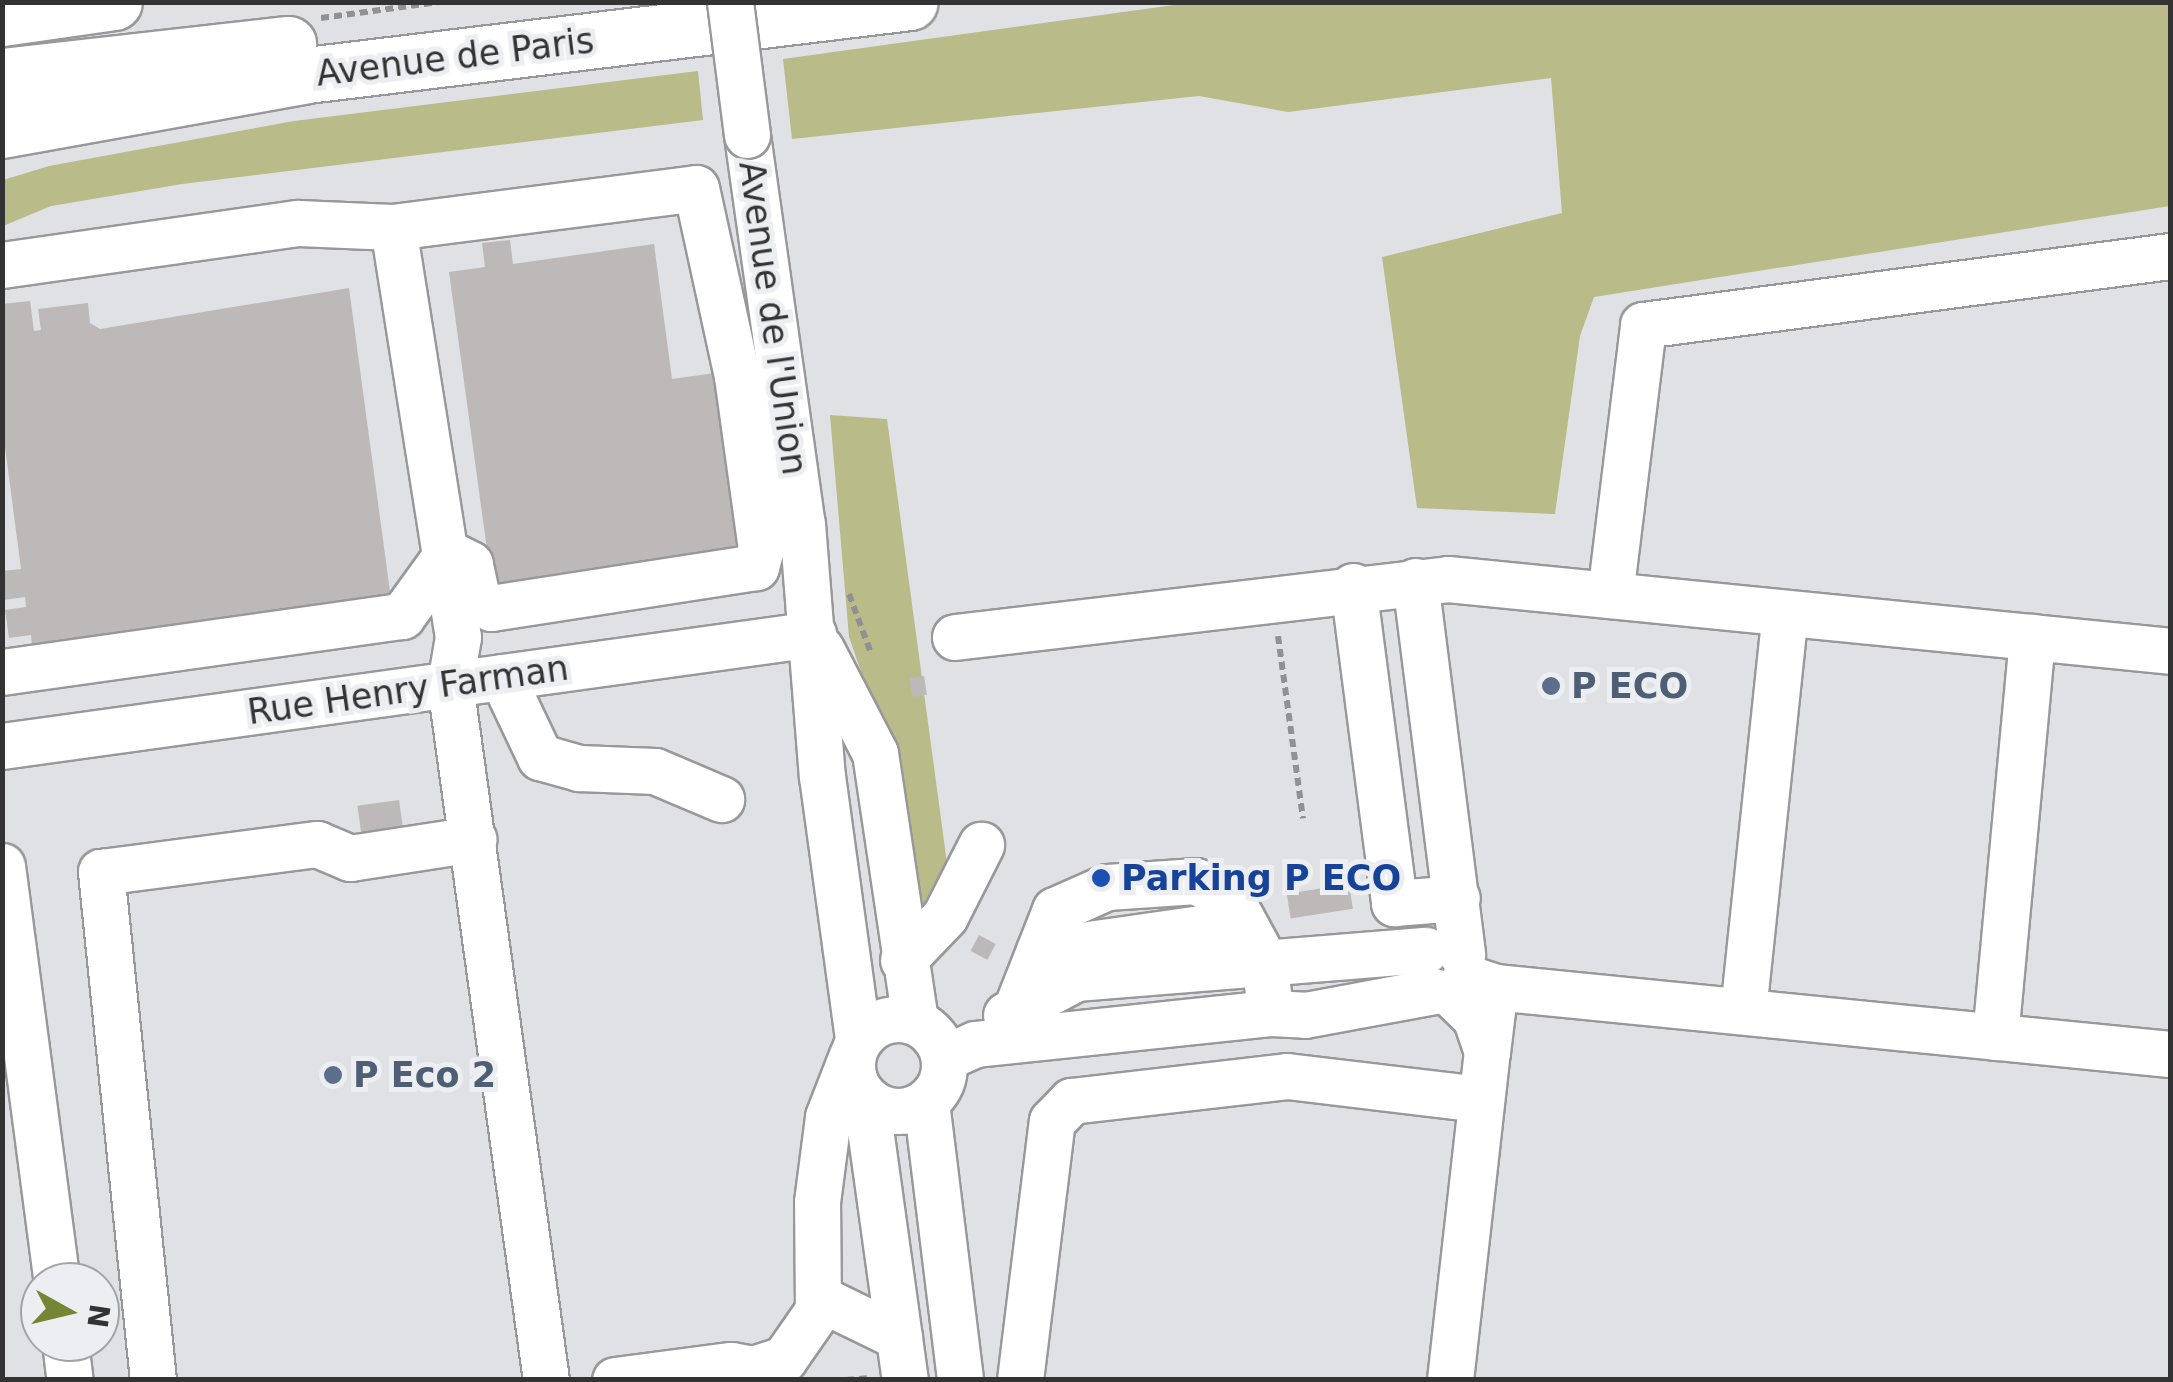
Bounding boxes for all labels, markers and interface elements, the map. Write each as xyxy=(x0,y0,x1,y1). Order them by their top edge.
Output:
street label: Avenue de Paris xyxy=(314,19,596,95)
street label: Avenue de l'Union xyxy=(730,158,816,478)
street label: Rue Henry Farman xyxy=(245,647,571,733)
place label: P ECO xyxy=(1571,665,1688,707)
marker: P ECO xyxy=(1540,675,1562,697)
place label: Parking P ECO xyxy=(1121,857,1401,899)
marker: Parking P ECO xyxy=(1090,867,1112,889)
place label: P Eco 2 xyxy=(353,1054,496,1096)
marker: P Eco 2 xyxy=(322,1064,344,1086)
north arrow xyxy=(20,1262,120,1362)
text: N xyxy=(80,1302,116,1330)

